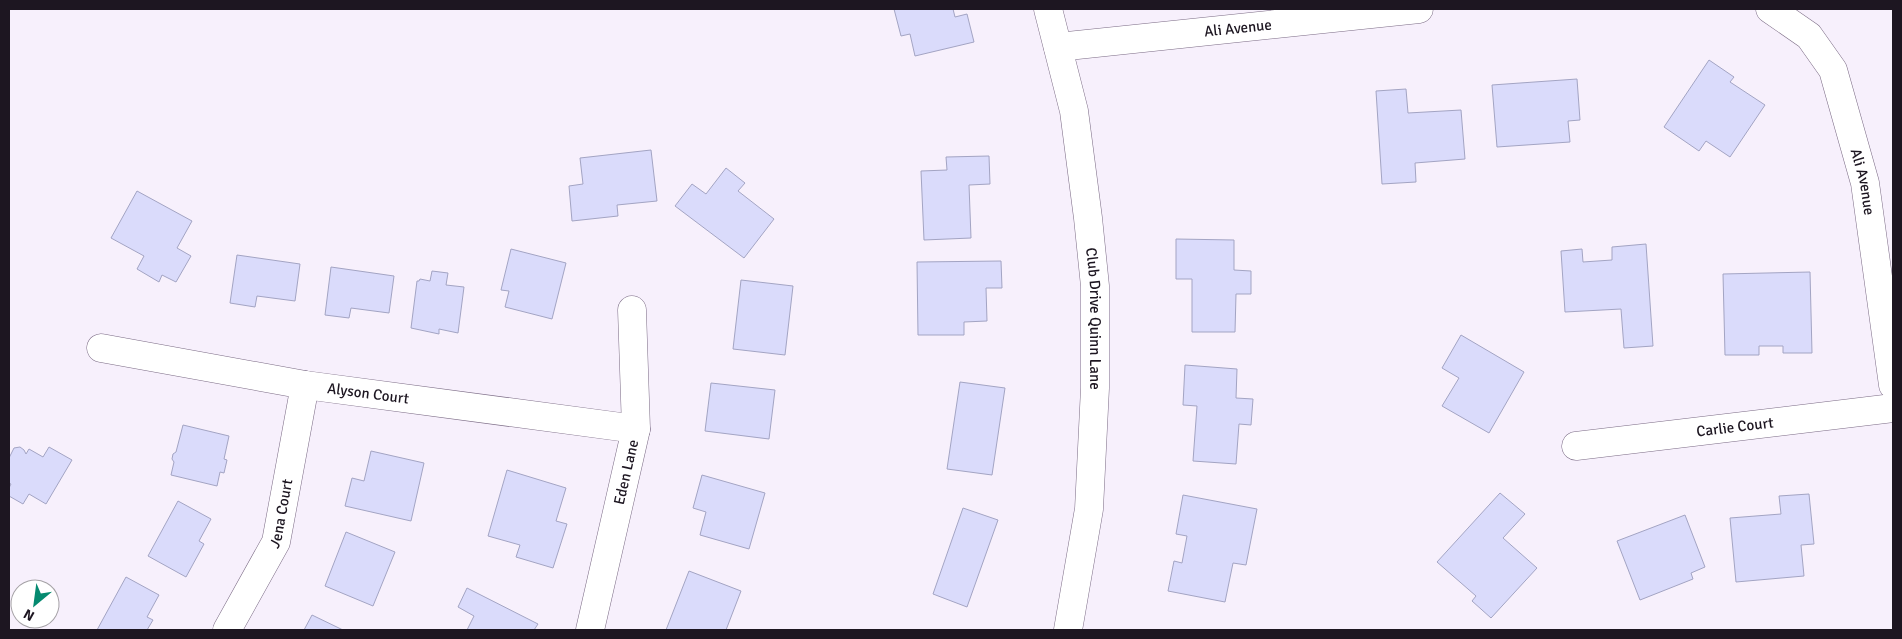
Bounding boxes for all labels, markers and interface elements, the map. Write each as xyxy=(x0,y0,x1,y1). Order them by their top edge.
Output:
street label: Ali Avenue xyxy=(1203,16,1273,41)
street label: Ali Avenue xyxy=(1847,147,1878,216)
street label: Club Drive Quinn Lane xyxy=(1082,247,1104,390)
street label: Alyson Court xyxy=(326,379,410,408)
street label: Carlie Court xyxy=(1695,413,1774,441)
street label: Eden Lane xyxy=(610,438,642,506)
street label: Jena Court xyxy=(265,477,296,551)
north arrow xyxy=(10,579,60,629)
text: N xyxy=(21,605,37,625)

